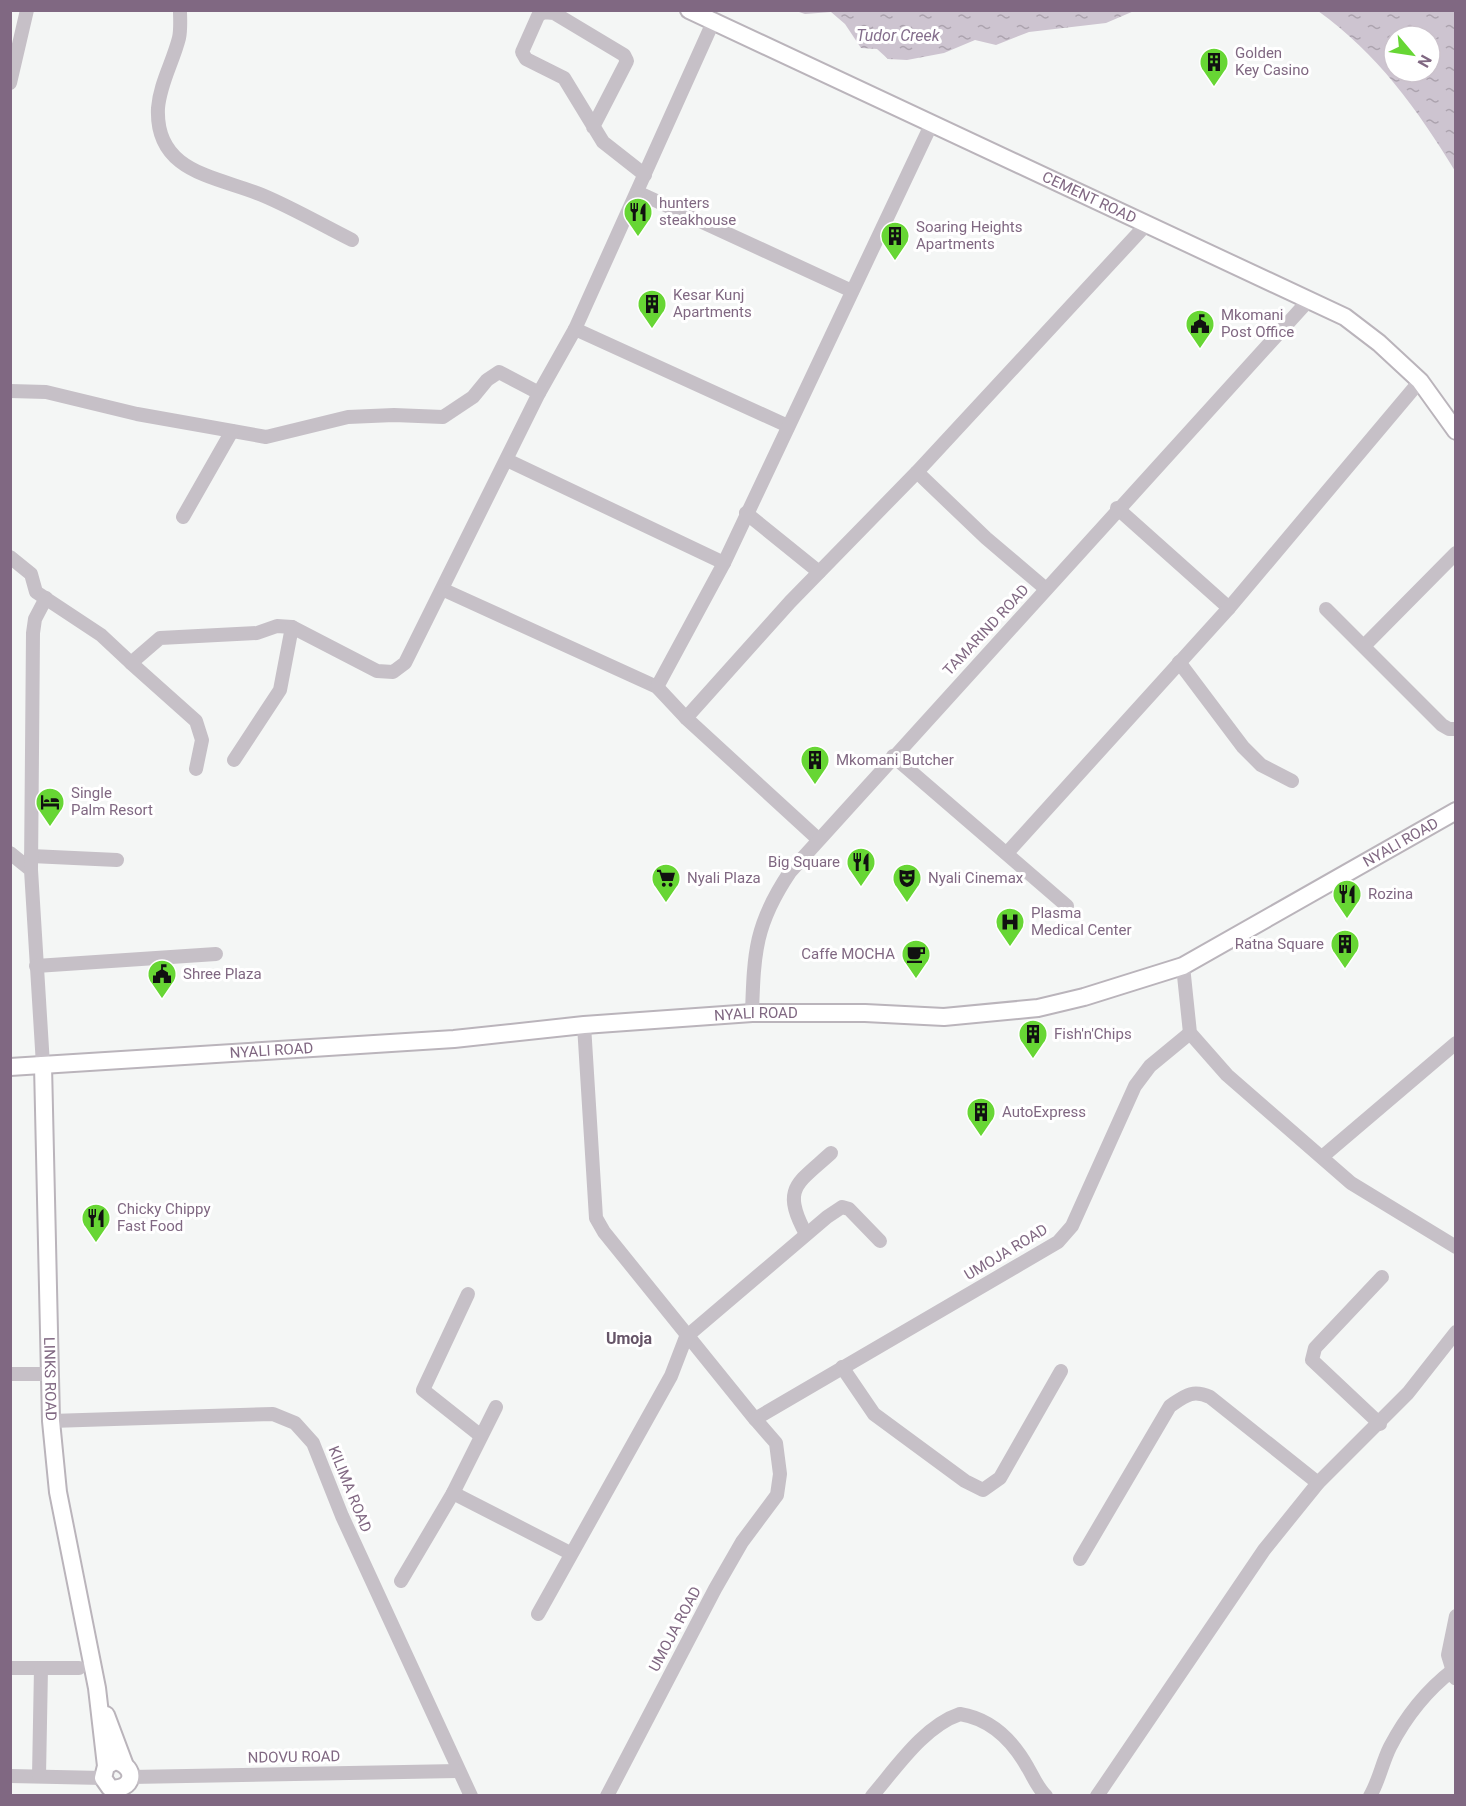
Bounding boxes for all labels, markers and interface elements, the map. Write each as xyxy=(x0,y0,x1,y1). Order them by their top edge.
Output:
north arrow xyxy=(1382,24,1442,84)
water label: Tudor Creek xyxy=(856,26,941,45)
place label: Golden Key Casino xyxy=(1235,44,1309,79)
building icon: Golden Key Casino xyxy=(1198,46,1230,88)
text: N xyxy=(1414,51,1436,71)
street label: CEMENT ROAD xyxy=(1039,168,1139,227)
place label: hunters steakhouse xyxy=(659,194,736,229)
restaurant icon: hunters steakhouse xyxy=(622,196,654,238)
place label: Soaring Heights Apartments xyxy=(916,218,1022,253)
building icon: Soaring Heights Apartments xyxy=(879,220,911,262)
place label: Kesar Kunj Apartments xyxy=(673,286,752,321)
building icon: Kesar Kunj Apartments xyxy=(636,288,668,330)
place label: Mkomani Post Office xyxy=(1221,306,1294,341)
public building icon: Mkomani Post Office xyxy=(1184,308,1216,350)
street label: TAMARIND ROAD xyxy=(939,581,1033,679)
building icon: Mkomani Butcher xyxy=(799,744,831,786)
place label: Mkomani Butcher xyxy=(836,751,954,769)
place label: Single Palm Resort xyxy=(71,784,153,819)
hotel icon: Single Palm Resort xyxy=(34,786,66,828)
street label: NYALI ROAD xyxy=(1360,814,1442,871)
restaurant icon: Big Square xyxy=(845,846,877,888)
place label: Big Square xyxy=(768,853,840,871)
supermarket icon: Nyali Plaza xyxy=(650,862,682,904)
theatre icon: Nyali Cinemax xyxy=(891,862,923,904)
place label: Nyali Plaza xyxy=(687,869,761,887)
place label: Nyali Cinemax xyxy=(928,869,1024,887)
restaurant icon: Rozina xyxy=(1331,878,1363,920)
place label: Rozina xyxy=(1368,885,1413,903)
place label: Plasma Medical Center xyxy=(1031,904,1131,939)
hospital icon: Plasma Medical Center xyxy=(994,906,1026,948)
building icon: Ratna Square xyxy=(1329,928,1361,970)
place label: Ratna Square xyxy=(1235,935,1324,953)
cafe icon: Caffe MOCHA xyxy=(900,938,932,980)
place label: Caffe MOCHA xyxy=(801,945,895,963)
public building icon: Shree Plaza xyxy=(146,958,178,1000)
place label: Shree Plaza xyxy=(183,965,262,983)
street label: NYALI ROAD xyxy=(714,1004,798,1025)
building icon: Fish'n'Chips xyxy=(1017,1018,1049,1060)
place label: Fish'n'Chips xyxy=(1054,1025,1132,1043)
street label: NYALI ROAD xyxy=(229,1039,314,1062)
building icon: AutoExpress xyxy=(965,1096,997,1138)
place label: AutoExpress xyxy=(1002,1103,1086,1121)
place label: Chicky Chippy Fast Food xyxy=(117,1200,210,1235)
restaurant icon: Chicky Chippy Fast Food xyxy=(80,1202,112,1244)
street label: UMOJA ROAD xyxy=(961,1220,1051,1284)
district label: Umoja xyxy=(606,1329,653,1348)
street label: LINKS ROAD xyxy=(40,1337,60,1421)
street label: KILIMA ROAD xyxy=(325,1443,375,1535)
street label: UMOJA ROAD xyxy=(645,1583,705,1675)
street label: NDOVU ROAD xyxy=(247,1747,341,1767)

